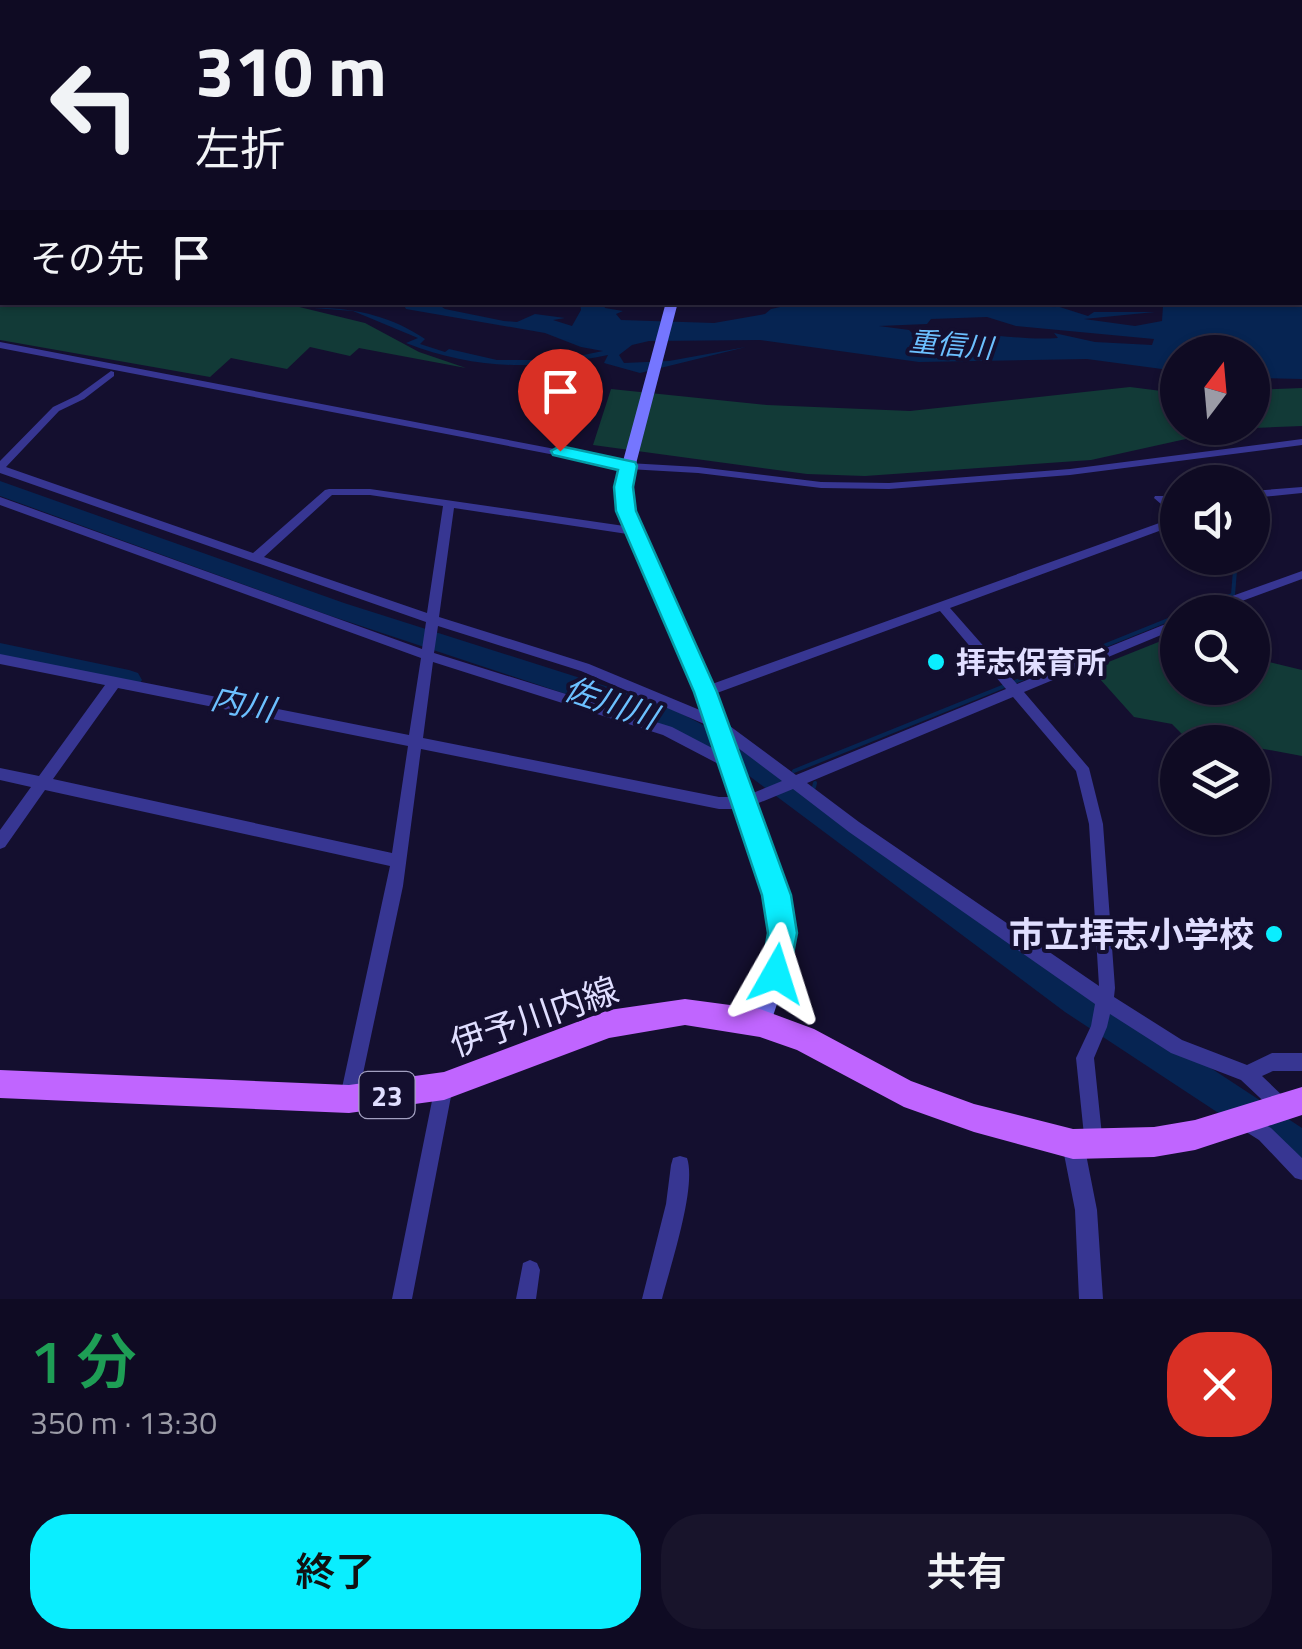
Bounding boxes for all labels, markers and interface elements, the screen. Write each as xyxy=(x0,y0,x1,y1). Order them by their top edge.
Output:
text: 310 m xyxy=(195,17,387,123)
icon: left xyxy=(30,40,160,170)
text: 左折 xyxy=(195,114,285,182)
text: その先 xyxy=(30,229,144,287)
icon: arrive xyxy=(164,230,219,285)
water label: 重信川 xyxy=(907,319,998,369)
north arrow xyxy=(1160,335,1270,445)
map controls xyxy=(1160,335,1270,835)
pin xyxy=(518,349,603,452)
icon: arrive xyxy=(533,364,588,419)
button: sound xyxy=(1160,465,1270,575)
button: search xyxy=(1160,595,1270,705)
place label: 拝志保育所 xyxy=(956,639,1106,685)
marker: 拝志保育所 xyxy=(925,651,947,673)
water label: 佐川川 xyxy=(558,664,667,741)
water label: 内川 xyxy=(207,673,282,734)
button: layers xyxy=(1160,725,1270,835)
place label: 市立拝志小学校 xyxy=(1009,907,1254,961)
position arrow xyxy=(724,922,828,1026)
marker: 市立拝志小学校 xyxy=(1263,923,1285,945)
street label: 伊予川内線 xyxy=(442,962,626,1070)
road number: 23 xyxy=(360,1072,414,1118)
text: 1 分 xyxy=(30,1315,137,1406)
button: close xyxy=(1167,1332,1272,1437)
text: 350 m · 13:30 xyxy=(30,1398,217,1446)
button: 終了 xyxy=(30,1514,641,1629)
button: 共有 xyxy=(661,1514,1272,1629)

